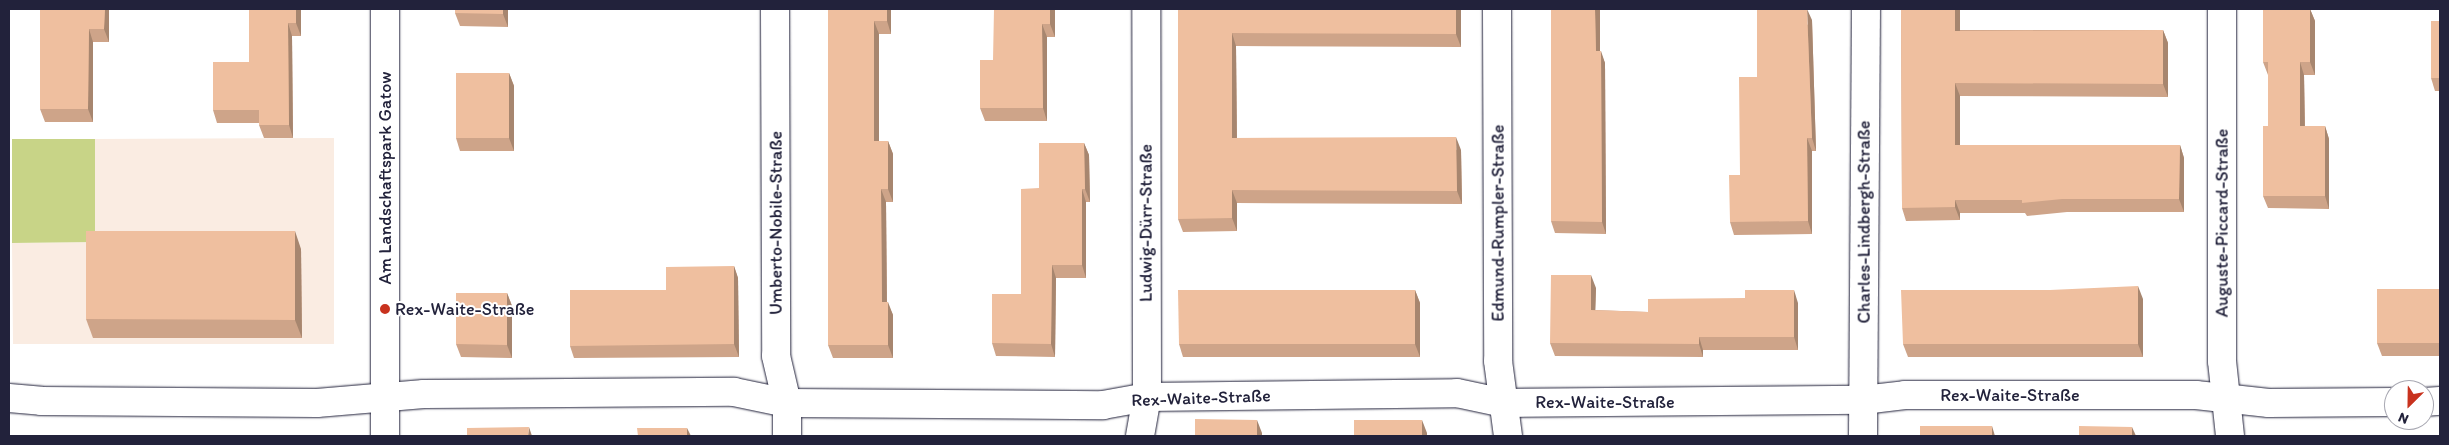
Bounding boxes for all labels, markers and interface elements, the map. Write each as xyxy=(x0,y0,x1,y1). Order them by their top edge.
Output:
street label: Am Landschaftspark Gatow xyxy=(374,71,396,285)
street label: Charles-Lindbergh-Straße xyxy=(1853,120,1875,324)
street label: Edmund-Rumpler-Straße xyxy=(1487,124,1509,322)
street label: Auguste-Piccard-Straße xyxy=(2211,129,2233,317)
street label: Umberto-Nobile-Straße xyxy=(765,131,787,315)
street label: Ludwig-Dürr-Straße xyxy=(1135,144,1157,302)
place label: Rex-Waite-Straße xyxy=(395,298,534,320)
marker: Rex-Waite-Straße xyxy=(379,303,391,315)
north arrow xyxy=(2384,380,2434,430)
street label: Rex-Waite-Straße xyxy=(1940,384,2080,406)
street label: Rex-Waite-Straße xyxy=(1131,385,1271,411)
street label: Rex-Waite-Straße xyxy=(1535,391,1675,413)
text: N xyxy=(2396,409,2411,428)

